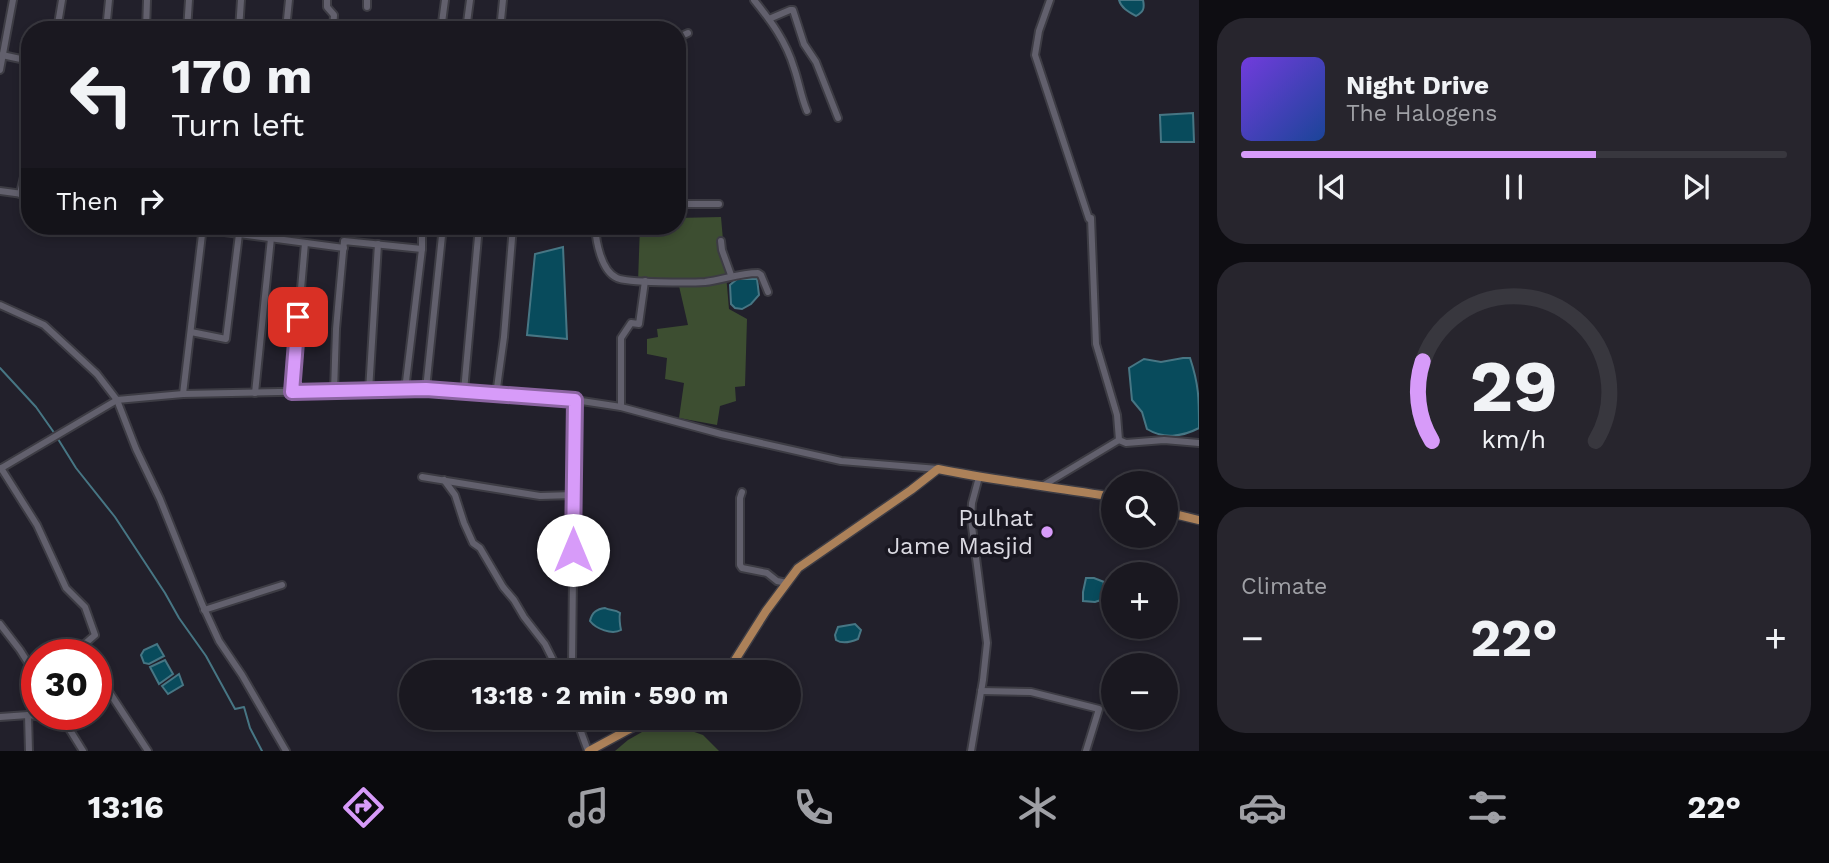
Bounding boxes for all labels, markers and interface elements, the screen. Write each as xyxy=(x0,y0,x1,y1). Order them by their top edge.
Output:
text: 170 m xyxy=(171,47,312,105)
icon: left xyxy=(56,49,147,140)
text: Night Drive xyxy=(1346,70,1489,100)
text: The Halogens xyxy=(1346,100,1497,127)
text: Turn left xyxy=(171,106,304,144)
icon: previous xyxy=(1313,168,1351,206)
icon: pause xyxy=(1495,168,1533,206)
icon: next xyxy=(1677,168,1715,206)
icon: right xyxy=(132,182,170,220)
text: Then xyxy=(56,186,118,216)
pin xyxy=(268,287,328,347)
icon: arrive xyxy=(279,298,317,336)
text: 29 xyxy=(1470,344,1558,430)
text: km/h xyxy=(1482,425,1546,454)
map controls xyxy=(1101,471,1178,730)
button: search xyxy=(1101,471,1178,548)
place label: Pulhat Jame Masjid xyxy=(887,504,1033,560)
position arrow xyxy=(536,513,610,587)
marker: Pulhat Jame Masjid xyxy=(1039,524,1055,540)
button: + xyxy=(1101,562,1178,639)
text: Climate xyxy=(1241,573,1327,600)
text: 22° xyxy=(1470,608,1558,669)
text: − xyxy=(1241,616,1264,660)
text: + xyxy=(1764,616,1787,660)
speed limit sign: 30 xyxy=(21,639,112,730)
button: − xyxy=(1101,653,1178,730)
text: 13:18 · 2 min · 590 m xyxy=(472,680,728,710)
icon: directions xyxy=(339,783,388,832)
icon: music xyxy=(564,783,613,832)
icon: phone xyxy=(789,783,838,832)
icon: climate xyxy=(1013,783,1062,832)
icon: car xyxy=(1238,783,1287,832)
icon: filters xyxy=(1463,783,1512,832)
text: 13:16 xyxy=(88,788,164,826)
text: 22° xyxy=(1687,788,1741,826)

